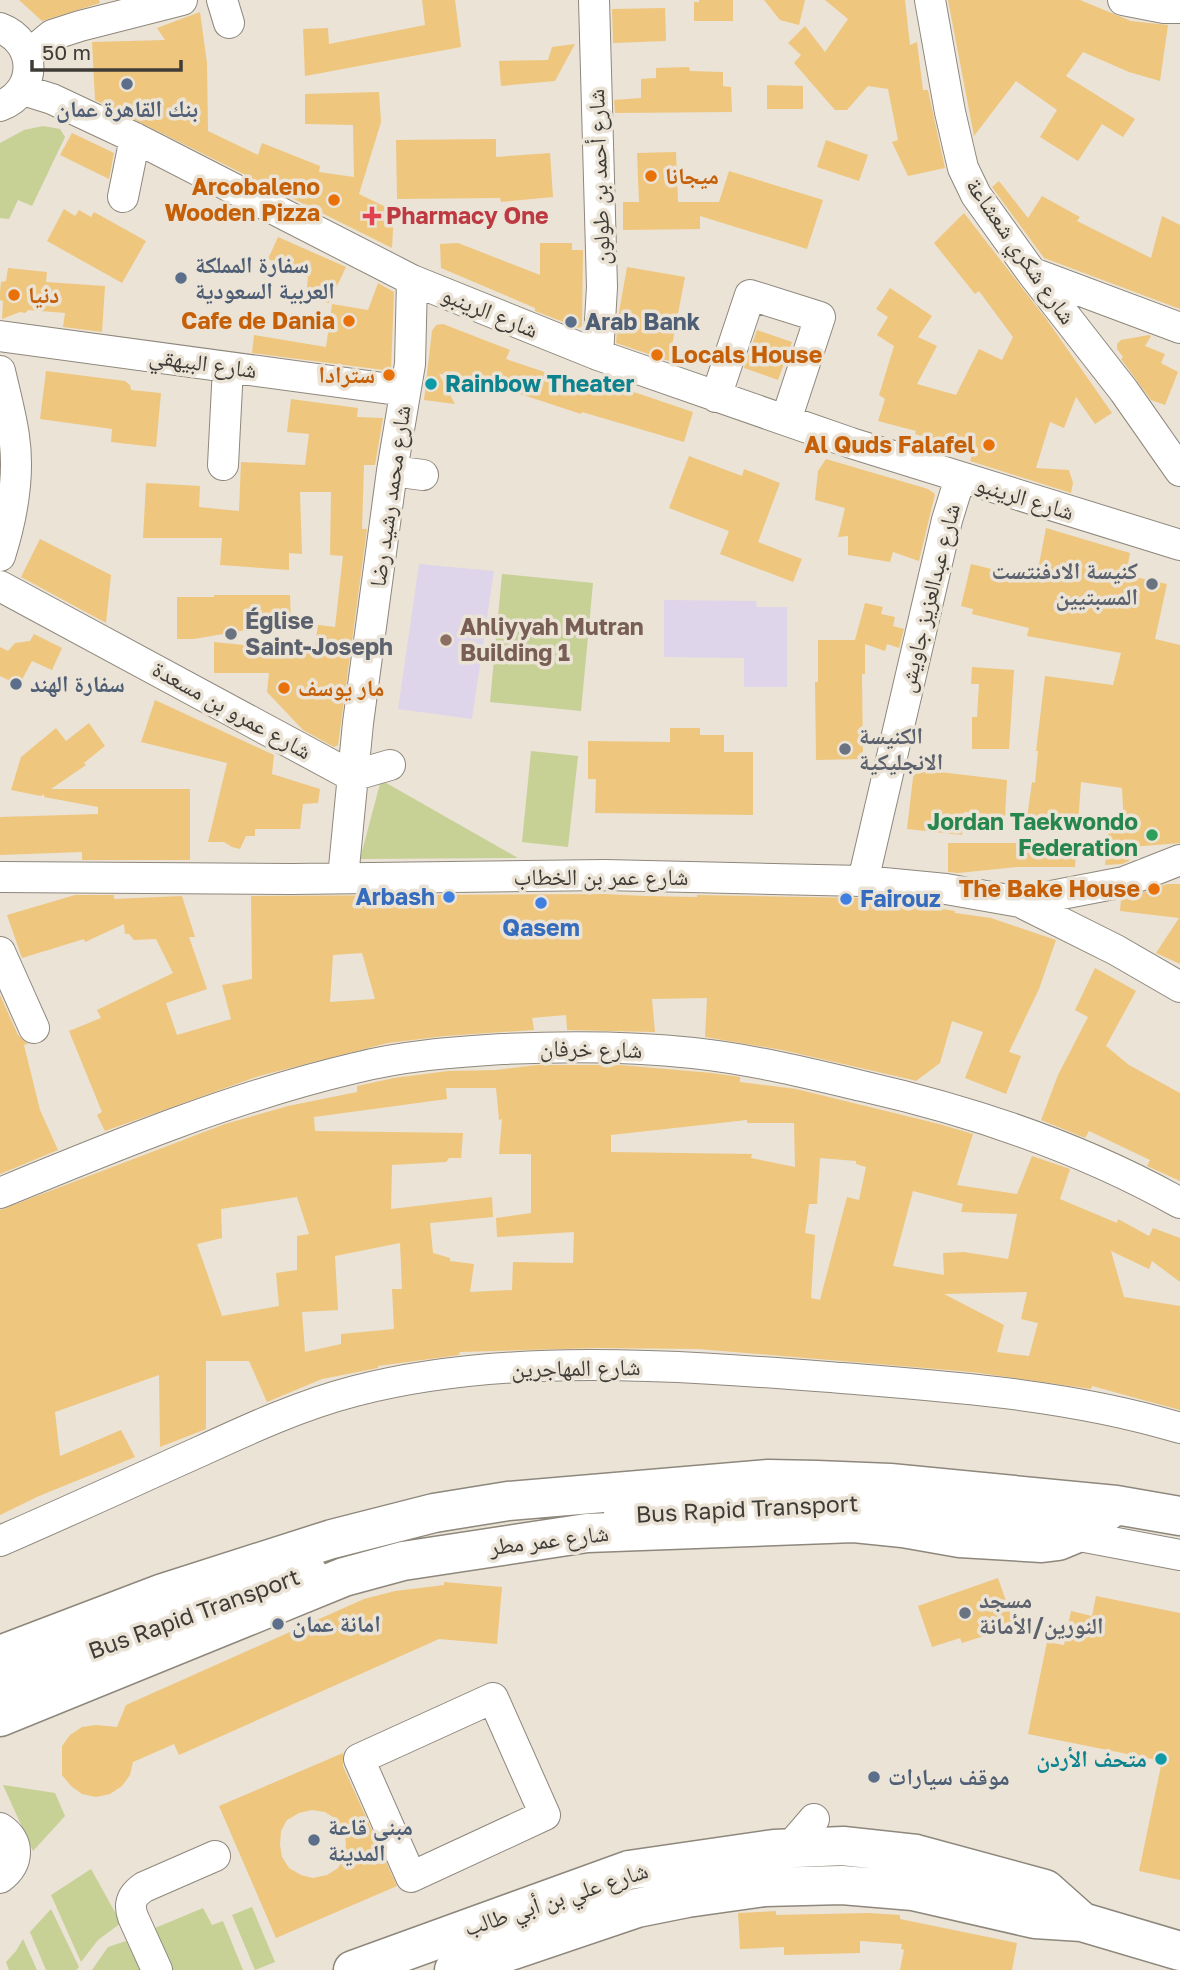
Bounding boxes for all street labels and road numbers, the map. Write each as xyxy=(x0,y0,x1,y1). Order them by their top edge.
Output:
street label: شارع أحمد بن طولون xyxy=(581,88,617,266)
street label: شارع شكري شعشاعة xyxy=(956,172,1083,332)
street label: شارع الرينبو xyxy=(437,279,543,345)
street label: شارع البيهقي xyxy=(147,341,259,389)
street label: شارع محمد رشيد رضا xyxy=(362,403,418,589)
street label: شارع الرينبو xyxy=(972,469,1078,527)
street label: شارع عبدالعزيز جاويش xyxy=(891,501,967,695)
street label: شارع عمرو بن مسعدة xyxy=(147,654,317,766)
street label: شارع عمر بن الخطاب xyxy=(514,862,688,892)
street label: شارع خرفان xyxy=(540,1033,642,1065)
street label: شارع المهاجرين xyxy=(511,1352,641,1384)
street label: Bus Rapid Transport xyxy=(635,1488,859,1528)
street label: شارع عمر مطر xyxy=(487,1518,610,1562)
street label: Bus Rapid Transport xyxy=(84,1562,303,1664)
street label: شارع علي بن أبي طالب xyxy=(460,1855,653,1947)

